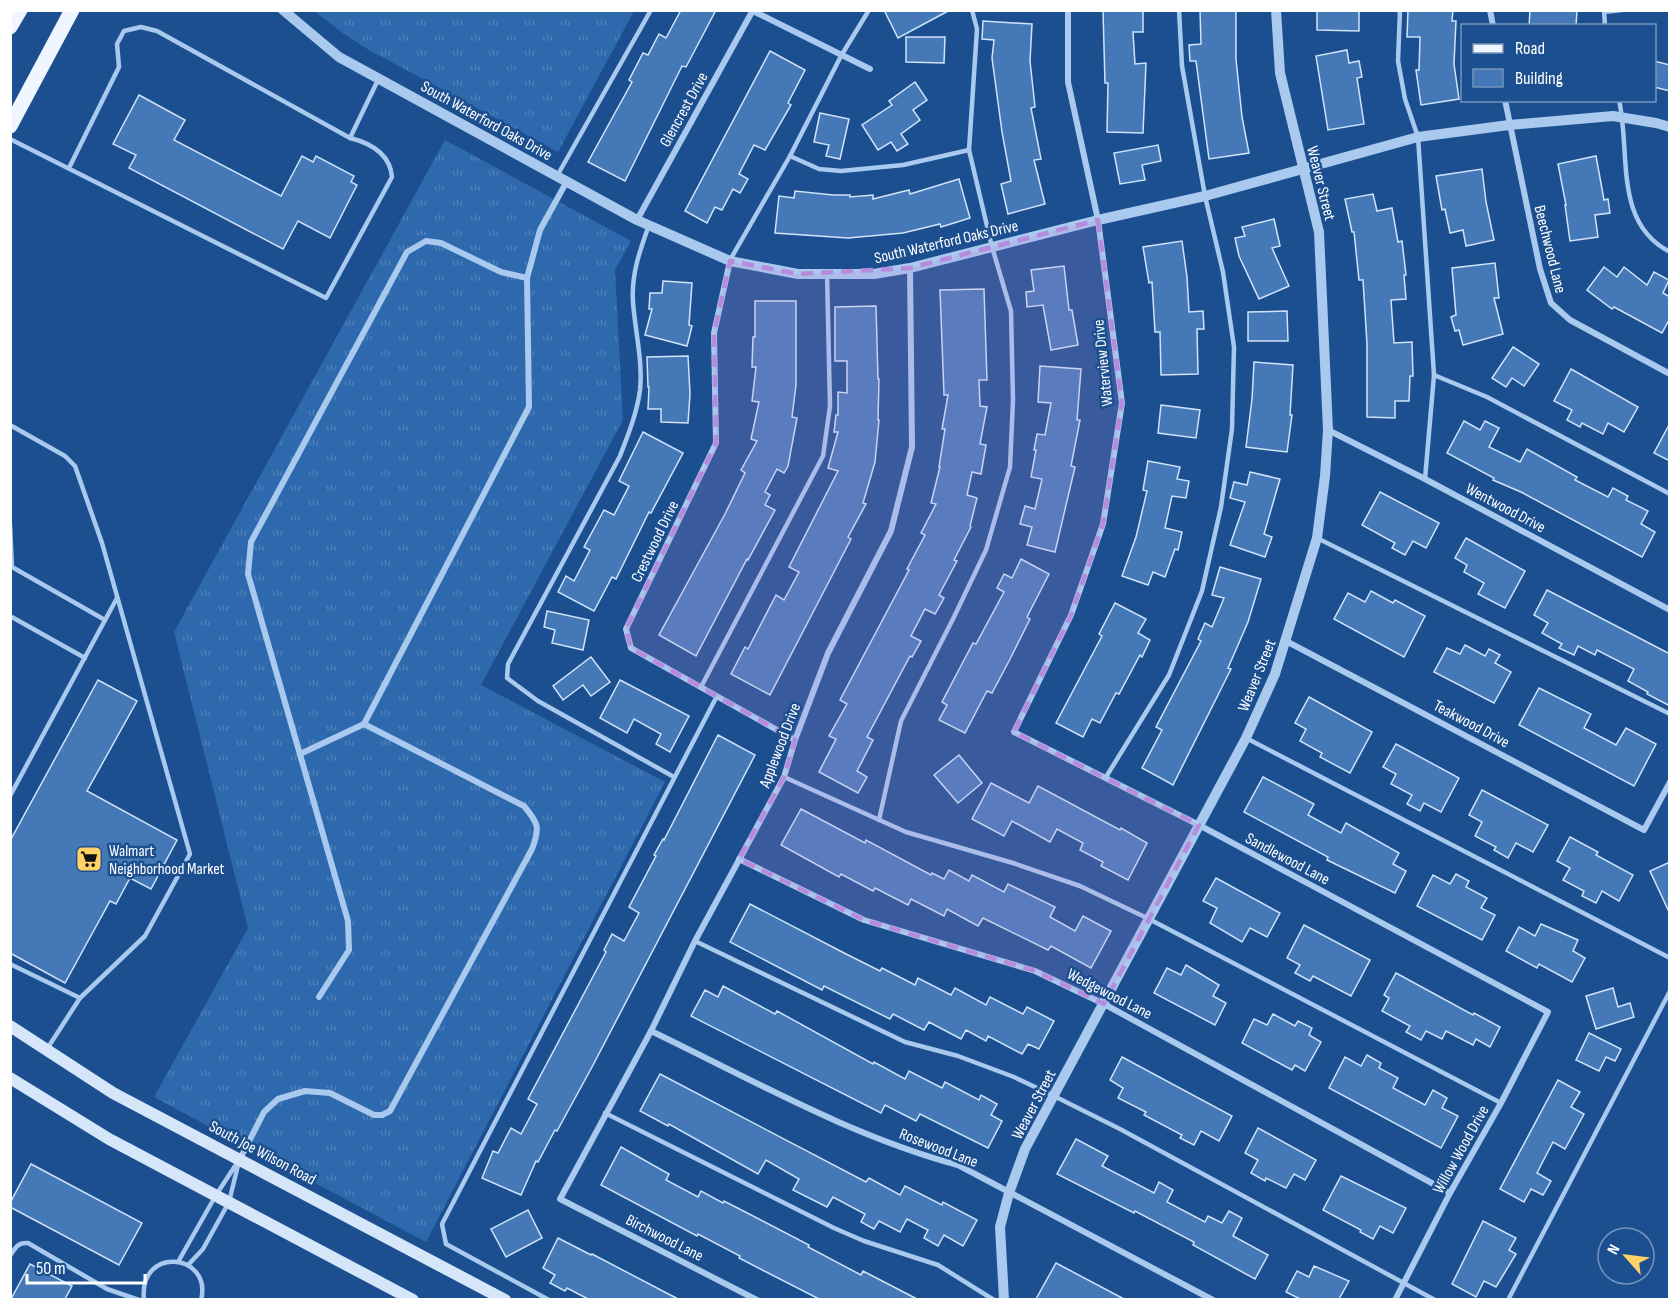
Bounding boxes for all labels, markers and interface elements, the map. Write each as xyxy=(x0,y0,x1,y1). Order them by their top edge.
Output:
legend xyxy=(1461,24,1656,102)
text: Road xyxy=(1515,38,1545,59)
text: Building xyxy=(1515,68,1563,89)
street label: Glencrest Drive xyxy=(656,69,713,150)
street label: South Waterford Oaks Drive xyxy=(417,77,555,165)
street label: Weaver Street xyxy=(1302,144,1339,223)
street label: Beechwood Lane xyxy=(1529,203,1570,295)
street label: South Waterford Oaks Drive xyxy=(873,217,1020,268)
street label: Waterview Drive xyxy=(1089,319,1117,407)
street label: Wentwood Drive xyxy=(1462,479,1549,537)
street label: Crestwood Drive xyxy=(627,498,683,586)
street label: Weaver Street xyxy=(1234,637,1280,714)
street label: Teakwood Drive xyxy=(1430,696,1513,752)
street label: Applewood Drive xyxy=(755,701,805,791)
street label: Sandlewood Lane xyxy=(1242,829,1333,889)
place label: Walmart Neighborhood Market xyxy=(109,842,225,879)
supermarket icon: Walmart Neighborhood Market xyxy=(74,844,104,874)
street label: Wedgewood Lane xyxy=(1064,965,1155,1024)
street label: Weaver Street xyxy=(1008,1067,1061,1143)
street label: Willow Wood Drive xyxy=(1429,1102,1493,1197)
street label: South Joe Wilson Road xyxy=(206,1117,319,1189)
street label: Rosewood Lane xyxy=(896,1125,980,1172)
street label: Birchwood Lane xyxy=(622,1211,706,1266)
north arrow xyxy=(1596,1226,1656,1286)
text: N xyxy=(1604,1241,1624,1258)
scale bar xyxy=(27,1247,146,1285)
text: 50 m xyxy=(36,1258,66,1279)

